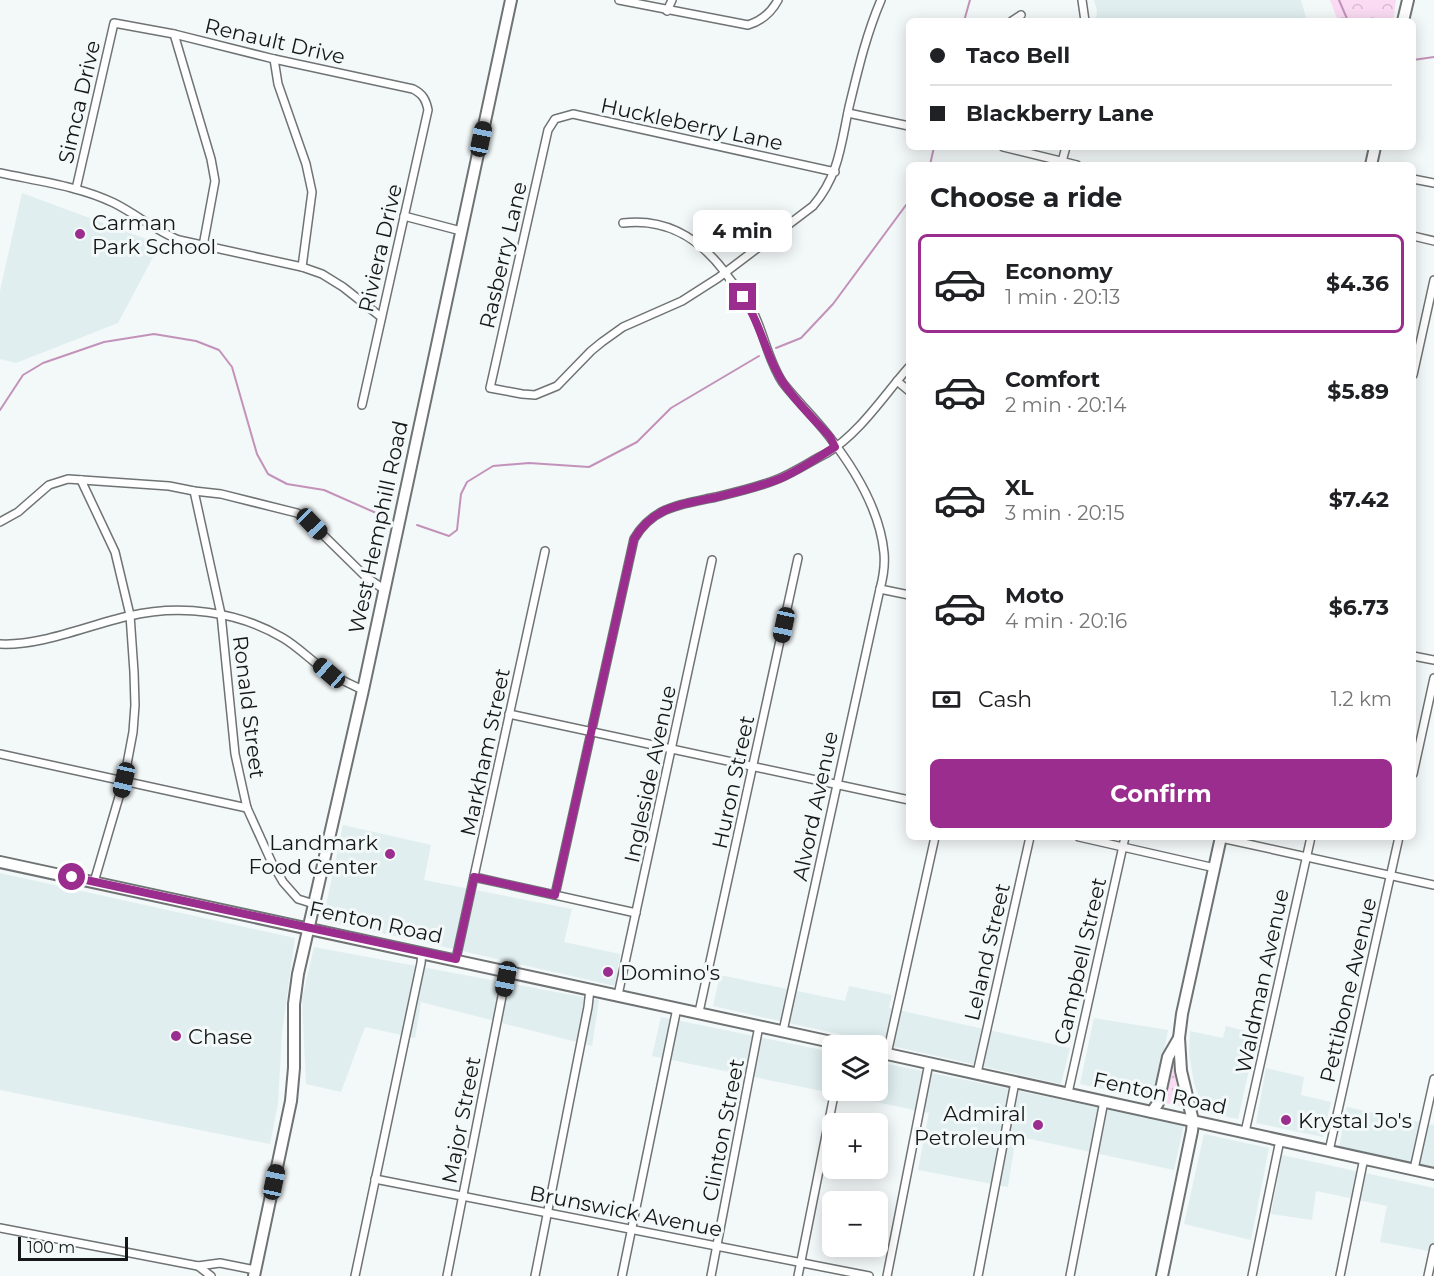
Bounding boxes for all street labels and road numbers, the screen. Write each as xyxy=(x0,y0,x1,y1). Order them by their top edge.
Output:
street label: Renault Drive xyxy=(202,13,348,69)
street label: Simca Drive xyxy=(53,38,105,166)
street label: Huckleberry Lane xyxy=(599,92,785,156)
street label: Rasberry Lane xyxy=(474,179,532,331)
street label: Riviera Drive xyxy=(353,181,407,315)
street label: West Hemphill Road xyxy=(343,418,413,636)
street label: Ronald Street xyxy=(228,634,270,780)
street label: Markham Street xyxy=(455,666,515,838)
street label: Ingleside Avenue xyxy=(619,683,681,865)
street label: Huron Street xyxy=(707,713,759,851)
street label: Alvord Avenue xyxy=(787,729,843,883)
street label: Campbell Street xyxy=(1049,875,1111,1047)
street label: Leland Street xyxy=(959,881,1015,1023)
street label: Waldman Avenue xyxy=(1230,886,1294,1076)
street label: Pettibone Avenue xyxy=(1315,895,1381,1085)
street label: Fenton Road xyxy=(307,896,445,948)
street label: Major Street xyxy=(436,1054,486,1186)
street label: Clinton Street xyxy=(697,1057,749,1203)
street label: Fenton Road xyxy=(1091,1067,1229,1119)
street label: Brunswick Avenue xyxy=(528,1180,724,1242)

